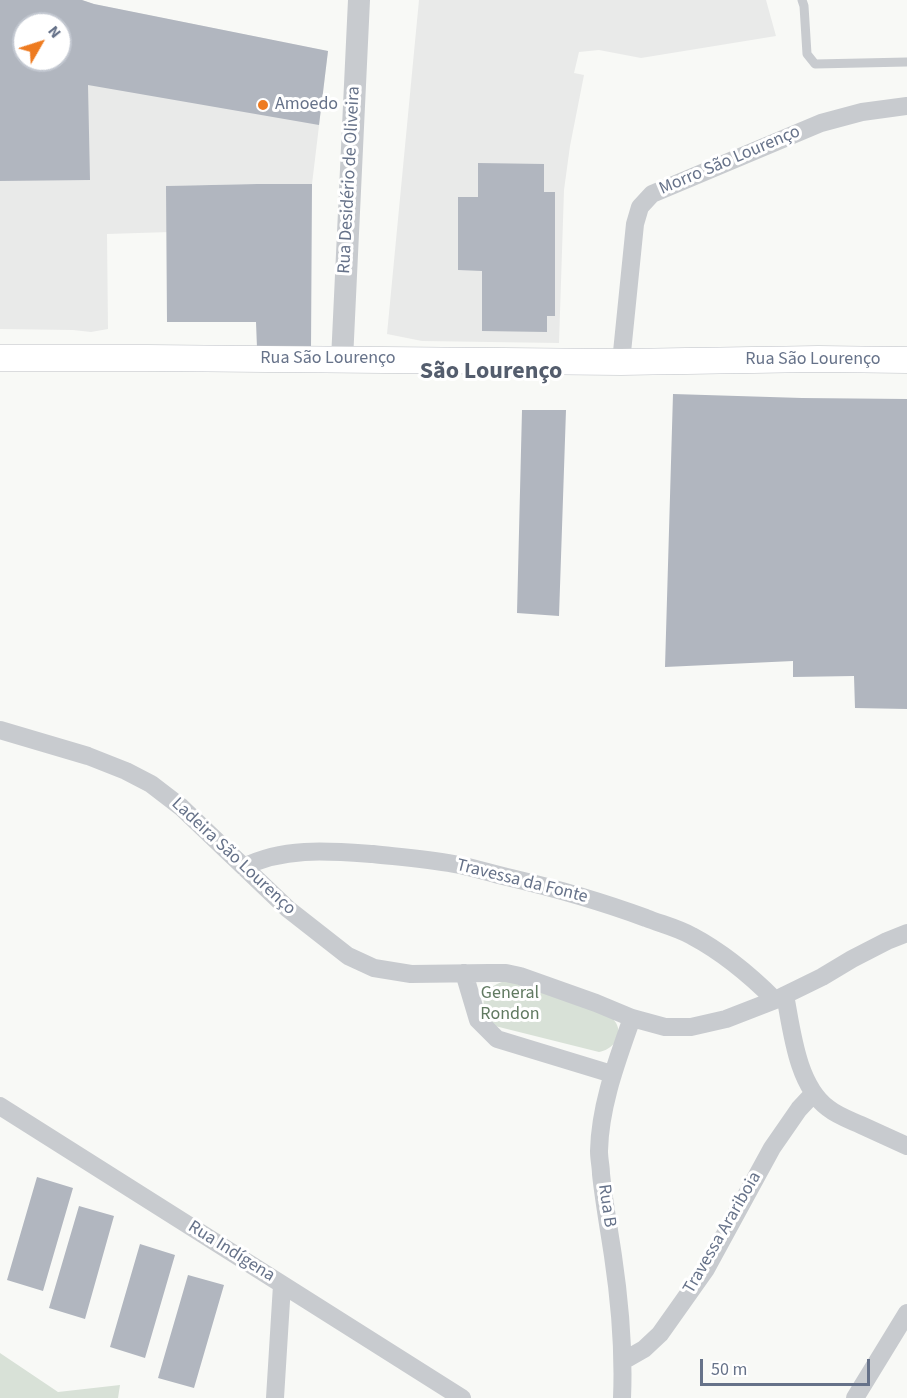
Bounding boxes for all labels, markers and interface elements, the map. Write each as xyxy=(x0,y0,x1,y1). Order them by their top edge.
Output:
north arrow xyxy=(12,12,72,72)
text: N xyxy=(43,21,66,43)
street label: Rua Desidério de Oliveira xyxy=(334,86,366,274)
place label: Amoedo xyxy=(275,94,338,116)
marker: Amoedo xyxy=(256,98,270,112)
street label: Morro São Lourenço xyxy=(656,122,804,200)
street label: Rua São Lourenço xyxy=(260,348,396,370)
street label: Rua São Lourenço xyxy=(745,349,881,371)
district label: São Lourenço xyxy=(420,359,562,387)
street label: Ladeira São Lourenço xyxy=(166,794,300,920)
street label: Travessa da Fonte xyxy=(454,855,590,909)
park label: General Rondon xyxy=(480,983,540,1026)
street label: Travessa Arariboia xyxy=(679,1168,767,1298)
street label: Rua B xyxy=(592,1183,620,1229)
street label: Rua Indígena xyxy=(184,1217,278,1287)
scale bar xyxy=(703,1347,872,1385)
text: 50 m xyxy=(711,1357,747,1382)

